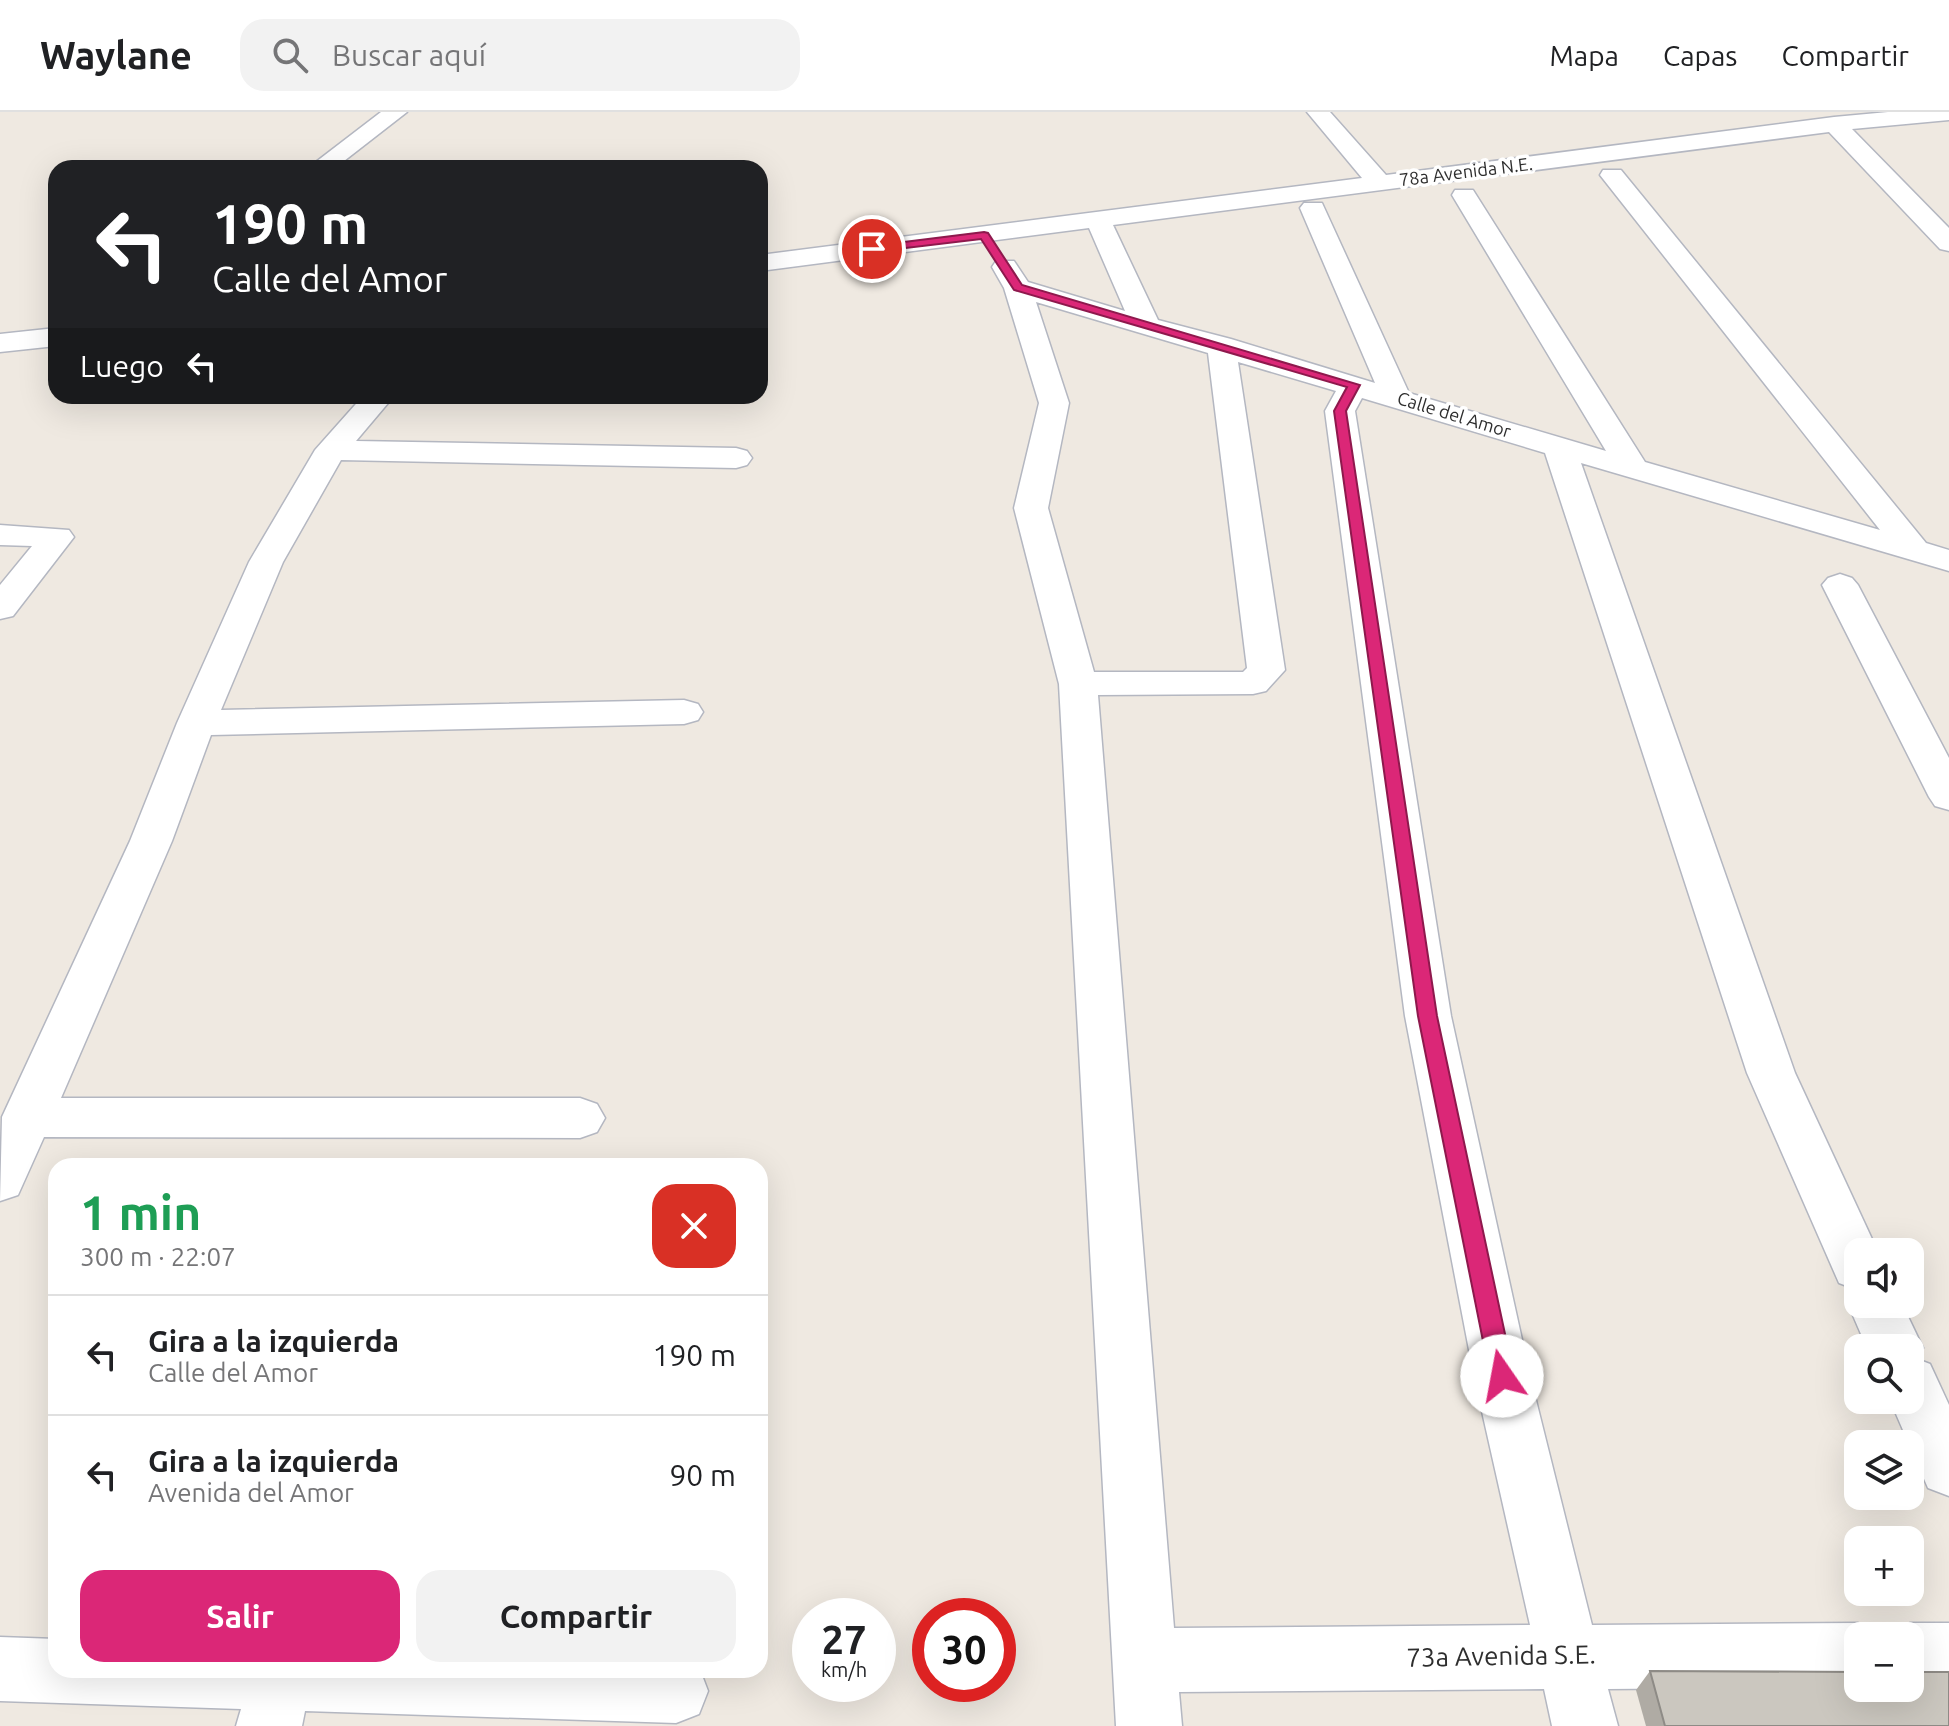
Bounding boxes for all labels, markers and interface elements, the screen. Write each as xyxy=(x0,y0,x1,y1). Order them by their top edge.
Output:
search box xyxy=(240,19,800,91)
icon: search xyxy=(268,33,312,77)
text: Waylane xyxy=(40,34,192,76)
text: Buscar aquí xyxy=(332,38,486,72)
text: Mapa xyxy=(1549,40,1619,71)
text: Capas xyxy=(1663,40,1738,71)
text: Compartir xyxy=(1782,40,1909,71)
street label: 78a Avenida N.E. xyxy=(1398,153,1534,189)
icon: left xyxy=(80,192,184,296)
text: 190 m xyxy=(212,192,368,255)
pin xyxy=(838,215,906,283)
icon: arrive xyxy=(850,227,894,271)
text: Calle del Amor xyxy=(212,258,447,299)
icon: left xyxy=(180,344,224,388)
text: Luego xyxy=(80,349,164,383)
street label: Calle del Amor xyxy=(1395,387,1514,441)
button: close xyxy=(652,1184,736,1268)
text: 1 min xyxy=(80,1185,201,1239)
map controls xyxy=(1844,1238,1924,1702)
button: sound xyxy=(1844,1238,1924,1318)
text: 300 m · 22:07 xyxy=(80,1242,236,1271)
text: Gira a la izquierda xyxy=(148,1324,399,1358)
icon: left xyxy=(80,1333,124,1377)
position arrow xyxy=(1460,1334,1544,1418)
button: search xyxy=(1844,1334,1924,1414)
text: 190 m xyxy=(652,1338,736,1372)
text: Calle del Amor xyxy=(148,1358,318,1387)
button: layers xyxy=(1844,1430,1924,1510)
text: Gira a la izquierda xyxy=(148,1444,399,1478)
icon: left xyxy=(80,1453,124,1497)
text: 90 m xyxy=(669,1458,736,1492)
text: Avenida del Amor xyxy=(148,1478,354,1507)
button: + xyxy=(1844,1526,1924,1606)
button: Salir xyxy=(80,1570,400,1662)
button: Compartir xyxy=(416,1570,736,1662)
speed limit sign: 30 xyxy=(912,1598,1016,1702)
text: 27 xyxy=(821,1617,867,1662)
button: − xyxy=(1844,1622,1924,1702)
street label: 73a Avenida S.E. xyxy=(1406,1639,1596,1672)
text: km/h xyxy=(821,1658,867,1681)

